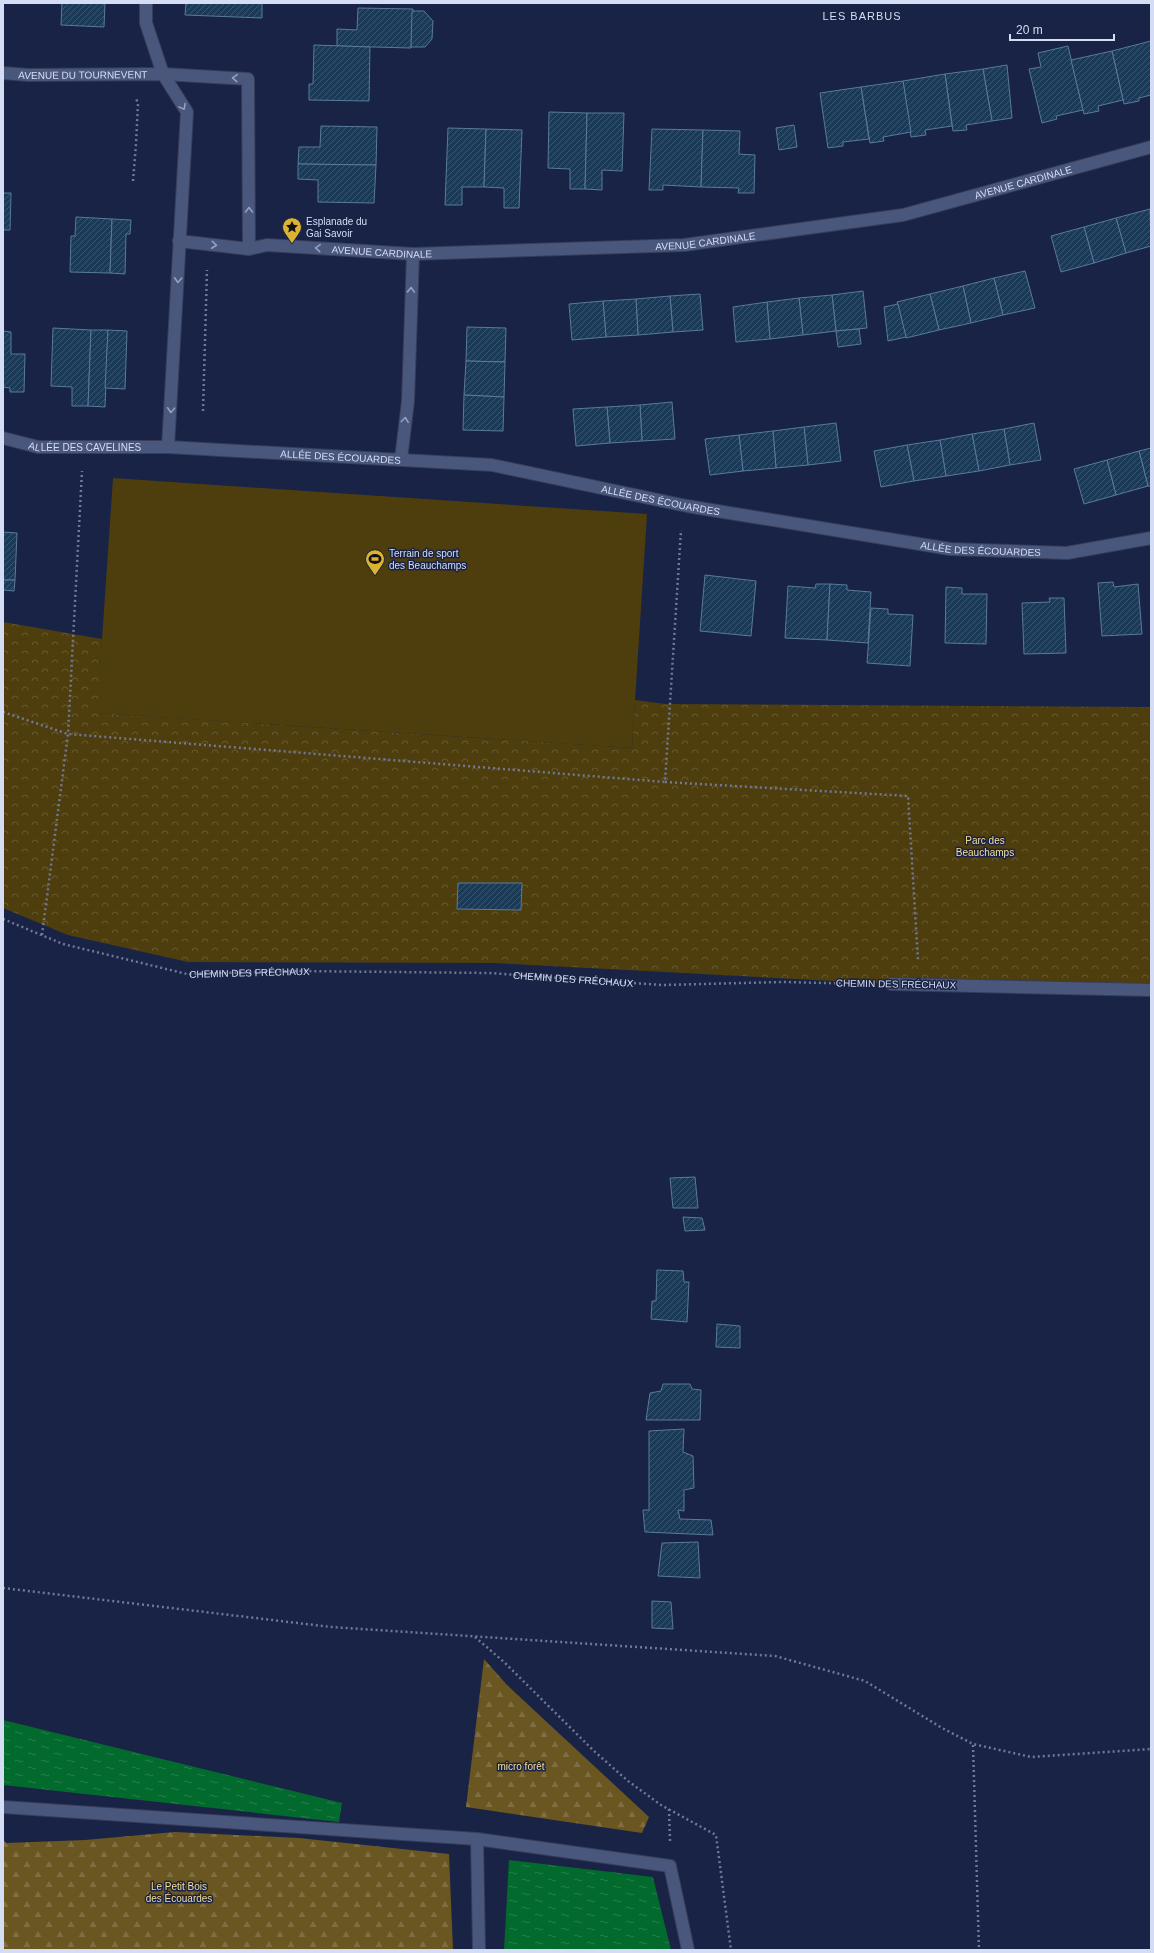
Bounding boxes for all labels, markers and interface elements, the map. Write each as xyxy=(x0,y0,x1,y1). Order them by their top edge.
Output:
district label: LES BARBUS xyxy=(822,10,902,22)
scale bar xyxy=(1010,16,1114,42)
text: 20 m xyxy=(1016,23,1043,37)
street label: AVENUE DU TOURNEVENT xyxy=(18,69,147,81)
one-way arrow xyxy=(232,74,238,83)
one-way arrow xyxy=(178,103,186,111)
street label: AVENUE CARDINALE xyxy=(973,163,1073,201)
one-way arrow xyxy=(245,207,253,213)
place icon: Esplanade du Gai Savoir xyxy=(281,216,303,244)
place label: Esplanade du Gai Savoir xyxy=(306,216,367,239)
street label: AVENUE CARDINALE xyxy=(655,230,756,251)
one-way arrow xyxy=(211,240,217,249)
one-way arrow xyxy=(315,244,321,253)
street label: AVENUE CARDINALE xyxy=(331,244,433,260)
one-way arrow xyxy=(173,277,182,283)
one-way arrow xyxy=(406,287,415,293)
one-way arrow xyxy=(166,407,175,413)
one-way arrow xyxy=(401,417,410,423)
street label: ALLÉE DES CAVELINES xyxy=(27,439,142,453)
street label: ALLÉE DES ÉCOUARDES xyxy=(280,448,401,465)
street label: ALLÉE DES ÉCOUARDES xyxy=(600,483,721,517)
street label: ALLÉE DES ÉCOUARDES xyxy=(920,539,1041,558)
sports icon: Terrain de sport des Beauchamps xyxy=(364,548,386,576)
place label: Terrain de sport des Beauchamps xyxy=(389,548,466,571)
park label: Parc des Beauchamps xyxy=(956,835,1014,858)
street label: CHEMIN DES FRÉCHAUX xyxy=(189,965,310,979)
street label: CHEMIN DES FRÉCHAUX xyxy=(513,969,634,989)
street label: CHEMIN DES FRÉCHAUX xyxy=(836,976,957,991)
park label: micro forêt xyxy=(497,1761,545,1772)
park label: Le Petit Bois des Écouardes xyxy=(146,1881,212,1904)

